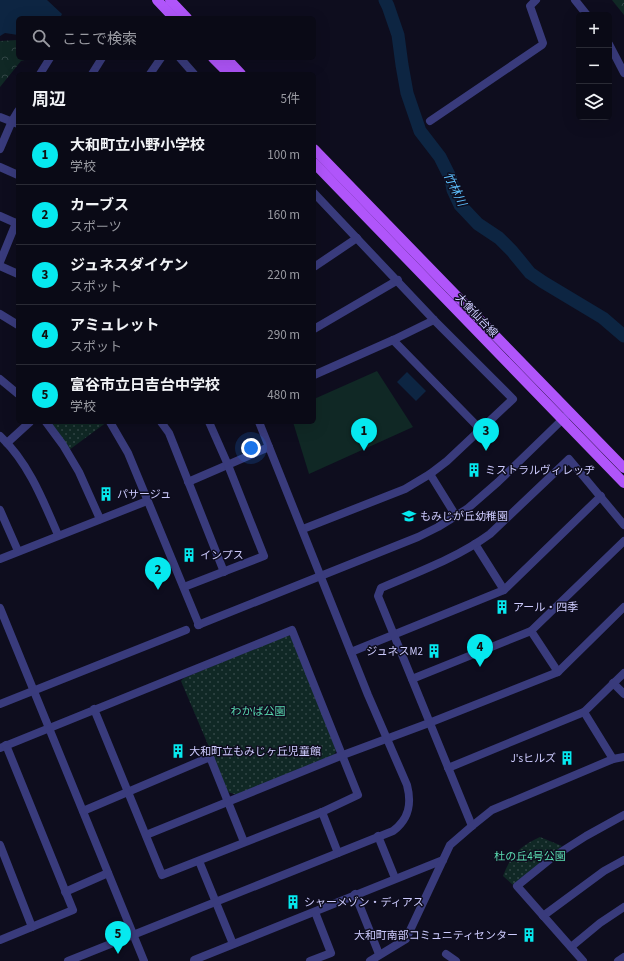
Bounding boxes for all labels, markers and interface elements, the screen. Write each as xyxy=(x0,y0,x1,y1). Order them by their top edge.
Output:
map controls xyxy=(576,12,612,120)
button: + xyxy=(576,12,612,48)
search box xyxy=(16,16,316,60)
icon: search xyxy=(30,27,52,49)
text: ここで検索 xyxy=(62,29,137,50)
button: − xyxy=(576,48,612,84)
button: layers xyxy=(576,84,612,120)
text: 周辺 xyxy=(32,88,66,112)
text: 5件 xyxy=(281,90,300,108)
text: 大和町立小野小学校 xyxy=(70,135,205,156)
text: 1 xyxy=(42,146,48,164)
text: 100 m xyxy=(267,146,300,164)
text: 学校 xyxy=(70,158,96,176)
water label: 竹林川 xyxy=(439,169,471,211)
text: カーブス xyxy=(70,195,129,216)
text: 2 xyxy=(42,206,48,224)
text: 160 m xyxy=(267,206,300,224)
text: スポーツ xyxy=(70,218,122,236)
text: ジュネスダイケン xyxy=(70,255,189,276)
text: 3 xyxy=(42,266,48,284)
text: 220 m xyxy=(267,266,300,284)
text: スポット xyxy=(70,278,122,296)
street label: 大衡仙台線 xyxy=(452,290,501,340)
text: アミュレット xyxy=(70,315,159,336)
text: 4 xyxy=(42,326,48,344)
text: 290 m xyxy=(267,326,300,344)
text: スポット xyxy=(70,338,122,356)
text: 富谷市立日吉台中学校 xyxy=(70,375,220,396)
text: 5 xyxy=(42,386,48,404)
text: 480 m xyxy=(267,386,300,404)
text: 学校 xyxy=(70,398,96,416)
pin: 1 xyxy=(351,418,377,451)
pin: 3 xyxy=(473,418,499,451)
your location xyxy=(241,438,261,458)
building icon: ミストラルヴィレッヂ xyxy=(466,462,482,478)
place label: ミストラルヴィレッヂ xyxy=(485,463,595,478)
building icon: パサージュ xyxy=(98,486,114,502)
place label: パサージュ xyxy=(117,487,171,502)
school or university icon: もみじが丘幼稚園 xyxy=(401,508,417,524)
place label: もみじが丘幼稚園 xyxy=(420,509,508,524)
building icon: インプス xyxy=(181,547,197,563)
place label: インプス xyxy=(200,548,244,563)
pin: 2 xyxy=(145,557,171,590)
building icon: アール・四季 xyxy=(494,599,510,615)
place label: アール・四季 xyxy=(513,600,578,615)
pin: 4 xyxy=(467,634,493,667)
building icon: ジュネスM2 xyxy=(426,643,442,659)
place label: ジュネスM2 xyxy=(366,644,423,659)
park label: わかば公園 xyxy=(231,704,286,719)
building icon: 大和町立もみじヶ丘児童館 xyxy=(170,743,186,759)
place label: 大和町立もみじヶ丘児童館 xyxy=(189,744,321,759)
building icon: J'sヒルズ xyxy=(559,750,575,766)
place label: J'sヒルズ xyxy=(511,751,556,766)
park label: 杜の丘4号公園 xyxy=(494,849,566,864)
building icon: シャーメゾン・ディアス xyxy=(285,894,301,910)
place label: シャーメゾン・ディアス xyxy=(304,895,424,910)
pin: 5 xyxy=(105,921,131,954)
building icon: 大和町南部コミュニティセンター xyxy=(521,927,537,943)
place label: 大和町南部コミュニティセンター xyxy=(354,928,518,943)

